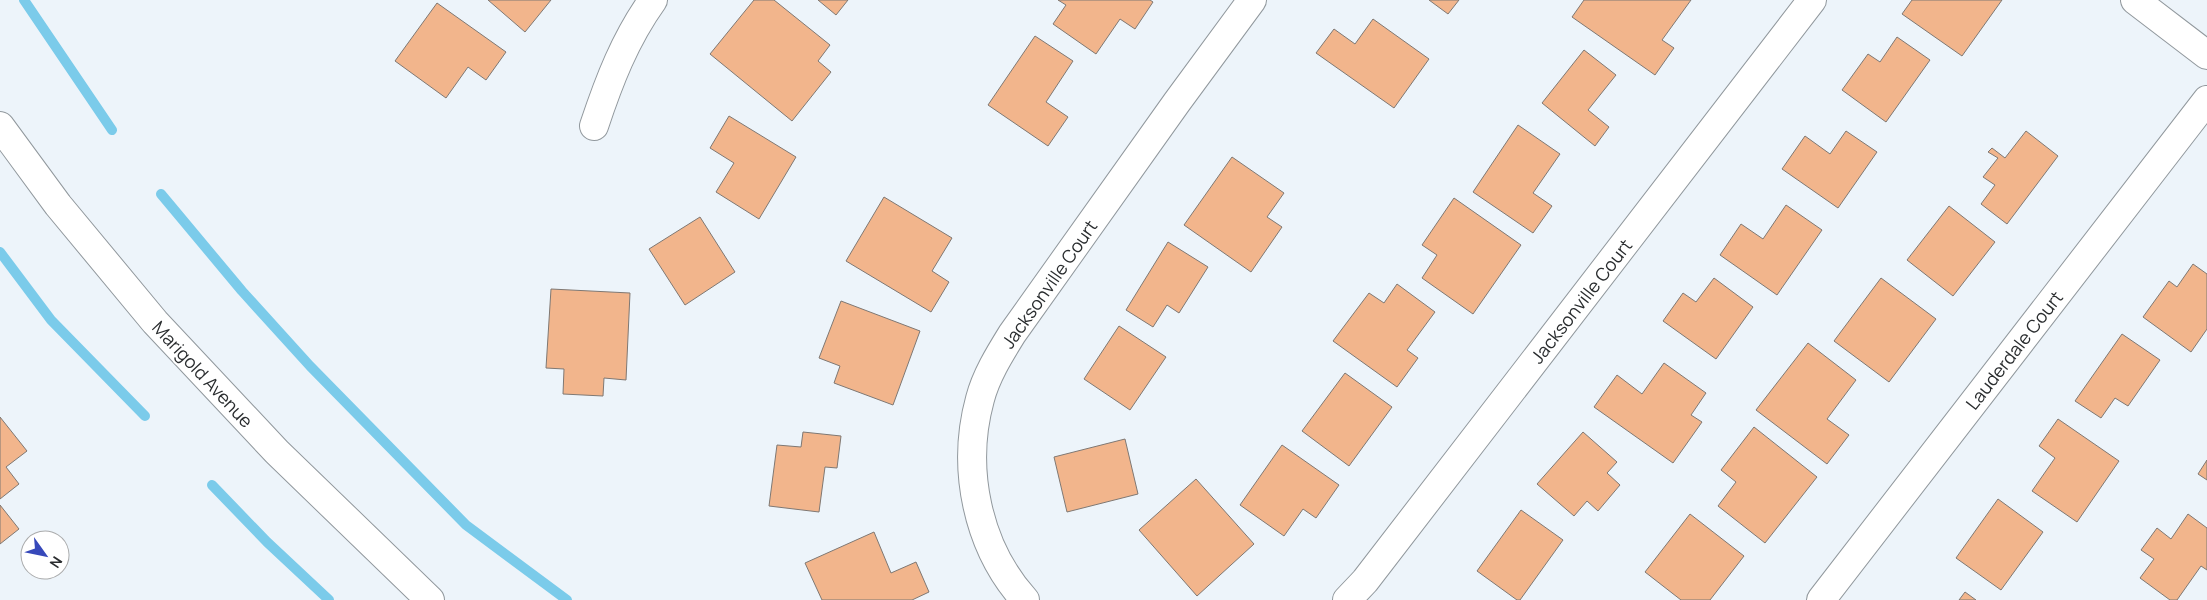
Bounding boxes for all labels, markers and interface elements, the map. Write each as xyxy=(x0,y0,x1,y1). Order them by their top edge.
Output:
street label: Jacksonville Court xyxy=(996,215,1102,353)
street label: Jacksonville Court xyxy=(1525,234,1637,368)
street label: Lauderdale Court xyxy=(1960,286,2068,414)
street label: Marigold Avenue xyxy=(147,316,259,432)
north arrow xyxy=(20,530,70,580)
text: N xyxy=(46,553,67,572)

